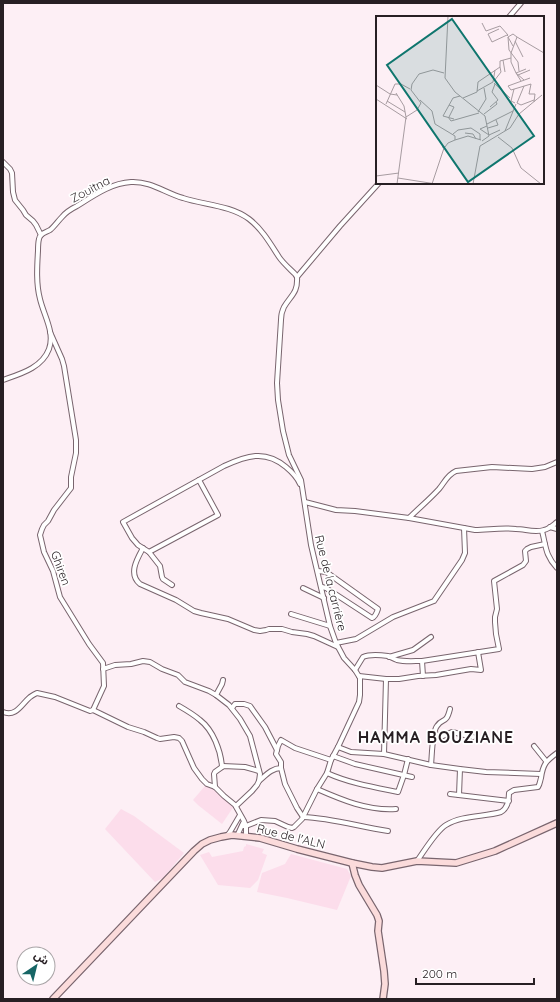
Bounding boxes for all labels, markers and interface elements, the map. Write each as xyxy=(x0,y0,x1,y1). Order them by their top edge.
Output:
inset map xyxy=(376,16,544,184)
street label: Zouitna xyxy=(68,172,112,206)
street label: Rue de la carrière xyxy=(312,533,350,633)
street label: Ghiren xyxy=(48,549,74,587)
district label: HAMMA BOUZIANE xyxy=(358,727,514,747)
street label: Rue de l'ALN xyxy=(255,820,327,852)
north arrow xyxy=(16,946,56,986)
text: ش xyxy=(32,948,52,968)
scale bar xyxy=(416,960,534,986)
text: 200 m xyxy=(422,966,457,981)

